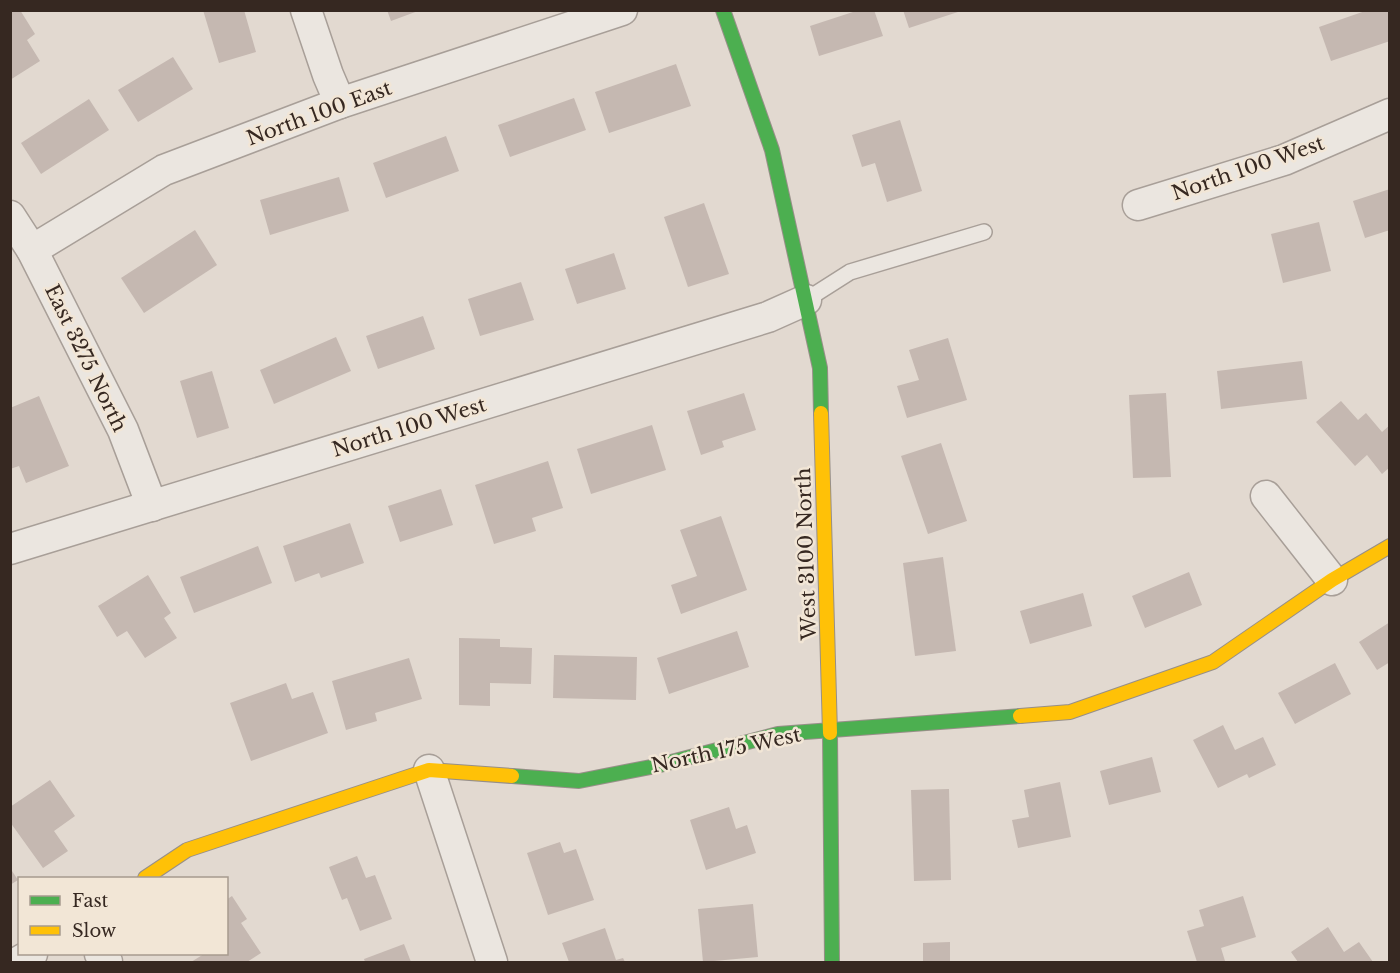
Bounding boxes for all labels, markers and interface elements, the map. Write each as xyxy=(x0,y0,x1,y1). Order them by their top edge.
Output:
street label: North 100 East xyxy=(243,75,395,150)
street label: North 100 West xyxy=(1169,131,1328,205)
street label: East 3275 North xyxy=(40,280,132,436)
street label: North 100 West xyxy=(329,392,489,462)
street label: West 3100 North xyxy=(791,467,821,642)
street label: North 175 West xyxy=(649,722,803,778)
legend xyxy=(18,877,228,955)
text: Fast xyxy=(72,890,109,912)
text: Slow xyxy=(72,920,117,942)

